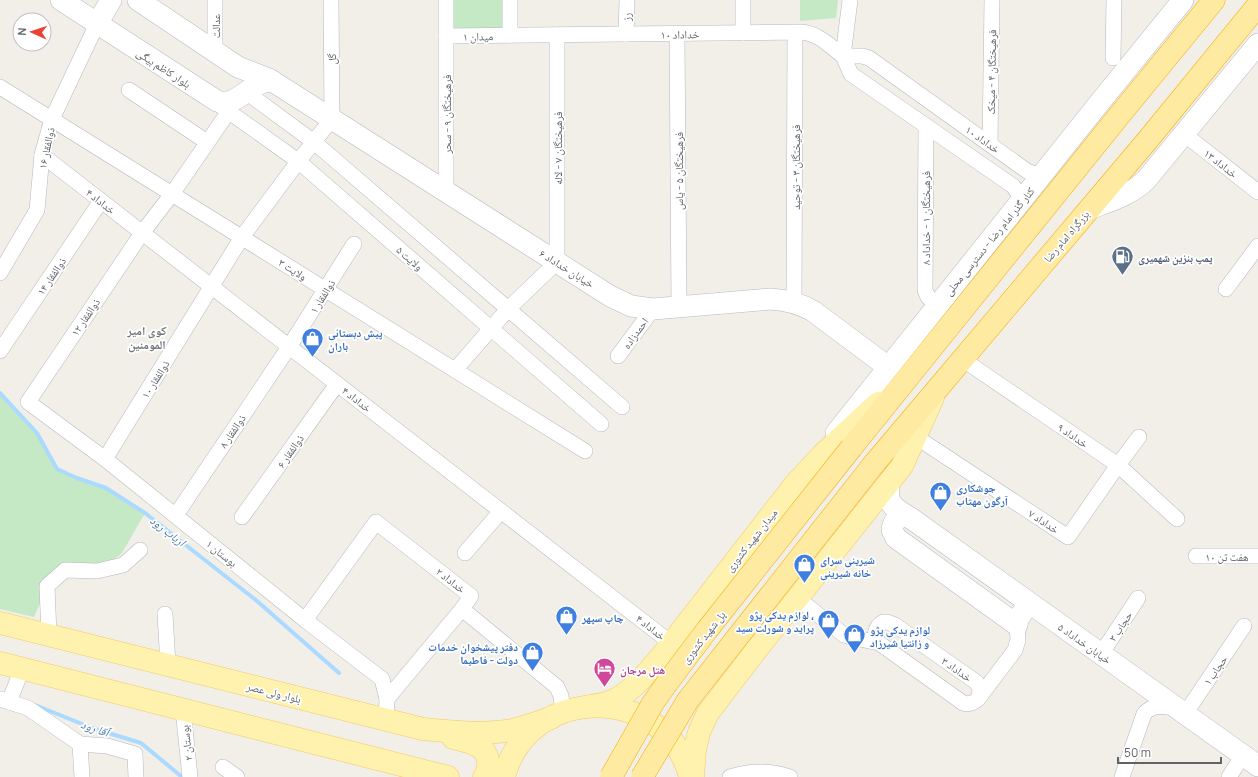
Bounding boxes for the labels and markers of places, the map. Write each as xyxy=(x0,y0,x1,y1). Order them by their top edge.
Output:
fuel station icon: پمپ بنزین شهمیری xyxy=(1109,244,1135,277)
place label: پمپ بنزین شهمیری xyxy=(1138,250,1213,266)
shop icon: پیش دبستانی باران xyxy=(299,325,325,358)
place label: پیش دبستانی باران xyxy=(328,325,383,354)
shop icon: جوشکاری آرگون مهتاب xyxy=(927,480,953,513)
place label: جوشکاری آرگون مهتاب xyxy=(956,480,1008,509)
shop icon: شیرینی سرای خانه شیرینی xyxy=(791,552,817,585)
place label: شیرینی سرای خانه شیرینی xyxy=(820,552,875,581)
shop icon: چاپ سپهر xyxy=(554,604,580,637)
place label: لوازم یدکی پژو ، پراید و شورلت سید xyxy=(736,607,814,635)
shop icon: لوازم یدکی پژو ، پراید و شورلت سید xyxy=(816,607,842,640)
place label: چاپ سپهر xyxy=(581,610,624,625)
shop icon: لوازم یدکی پژو و زانتیا شیرزاد xyxy=(842,622,868,655)
place label: لوازم یدکی پژو و زانتیا شیرزاد xyxy=(870,622,930,650)
place label: دفتر پیشخوان خدمات دولت - فاطیما xyxy=(428,639,518,667)
shop icon: دفتر پیشخوان خدمات دولت - فاطیما xyxy=(520,639,546,672)
hotel icon: هتل مرجان xyxy=(592,656,618,689)
place label: هتل مرجان xyxy=(620,662,665,678)

